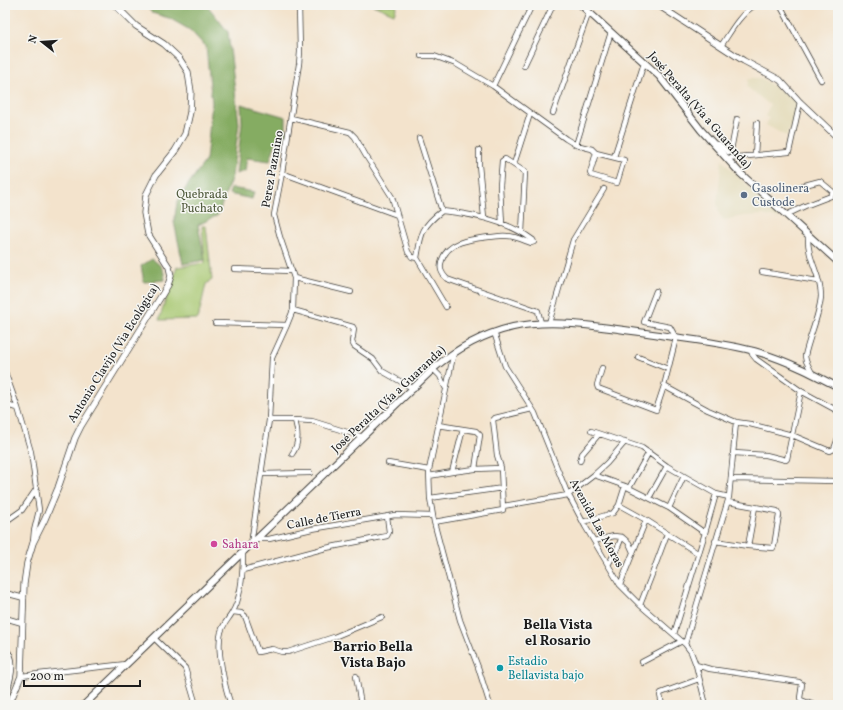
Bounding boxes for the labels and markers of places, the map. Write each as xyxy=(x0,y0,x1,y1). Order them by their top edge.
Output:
place label: Gasolinera Custode xyxy=(752,181,809,211)
marker: Gasolinera Custode xyxy=(739,190,749,200)
place label: Sahara xyxy=(222,537,259,553)
marker: Sahara xyxy=(209,539,219,549)
place label: Estadio Bellavista bajo xyxy=(508,654,584,684)
marker: Estadio Bellavista bajo xyxy=(495,663,505,673)

